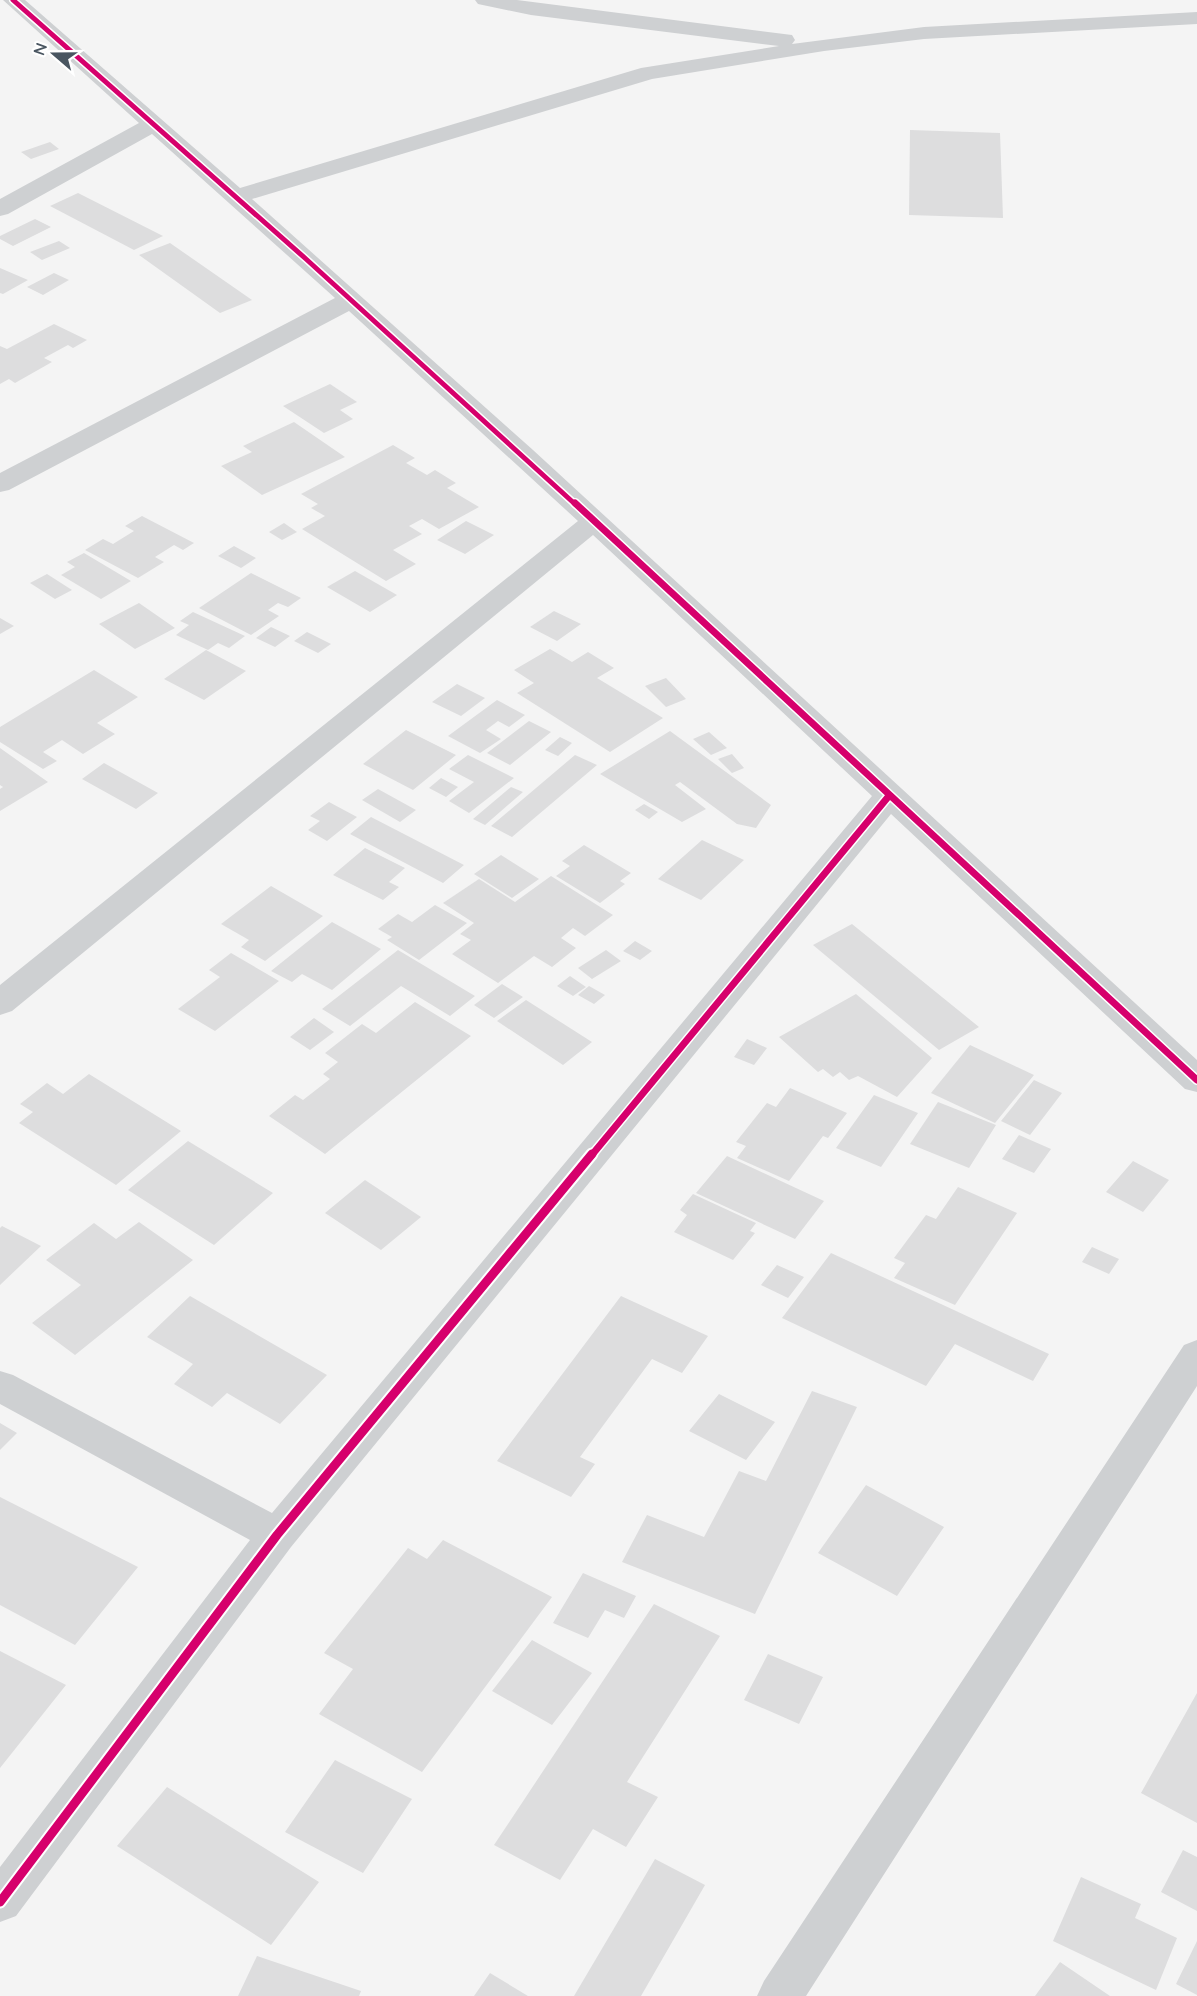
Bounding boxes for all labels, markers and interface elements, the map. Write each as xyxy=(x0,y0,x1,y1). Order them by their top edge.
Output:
north arrow xyxy=(24,24,84,84)
text: N xyxy=(28,40,51,58)

